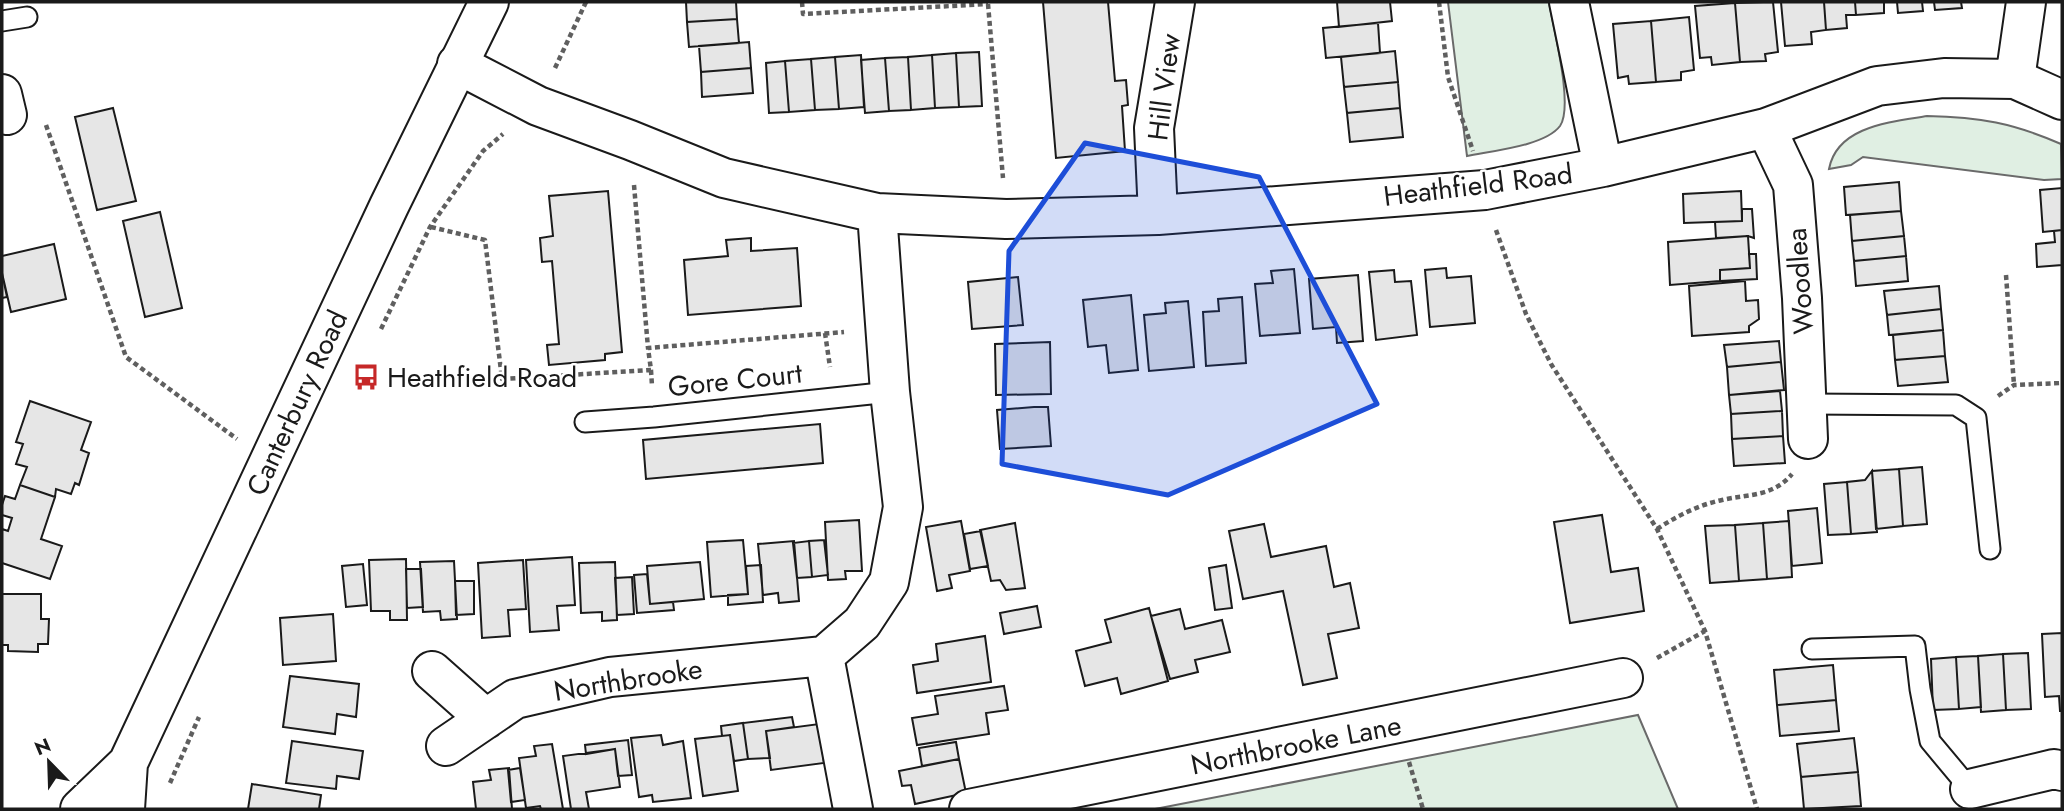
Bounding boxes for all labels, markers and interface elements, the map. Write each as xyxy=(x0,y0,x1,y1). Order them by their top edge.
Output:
street label: Hill View xyxy=(1137,31,1191,143)
street label: Heathfield Road xyxy=(1381,153,1575,217)
street label: Woodlea xyxy=(1776,227,1824,335)
street label: Canterbury Road xyxy=(236,304,358,502)
street label: Gore Court xyxy=(666,353,804,407)
place label: Heathfield Road xyxy=(387,357,577,398)
bus stop icon: Heathfield Road xyxy=(351,362,381,392)
street label: Northbrooke xyxy=(551,648,705,712)
street label: Northbrooke Lane xyxy=(1187,704,1405,786)
north arrow xyxy=(14,727,84,797)
text: N xyxy=(30,731,55,762)

